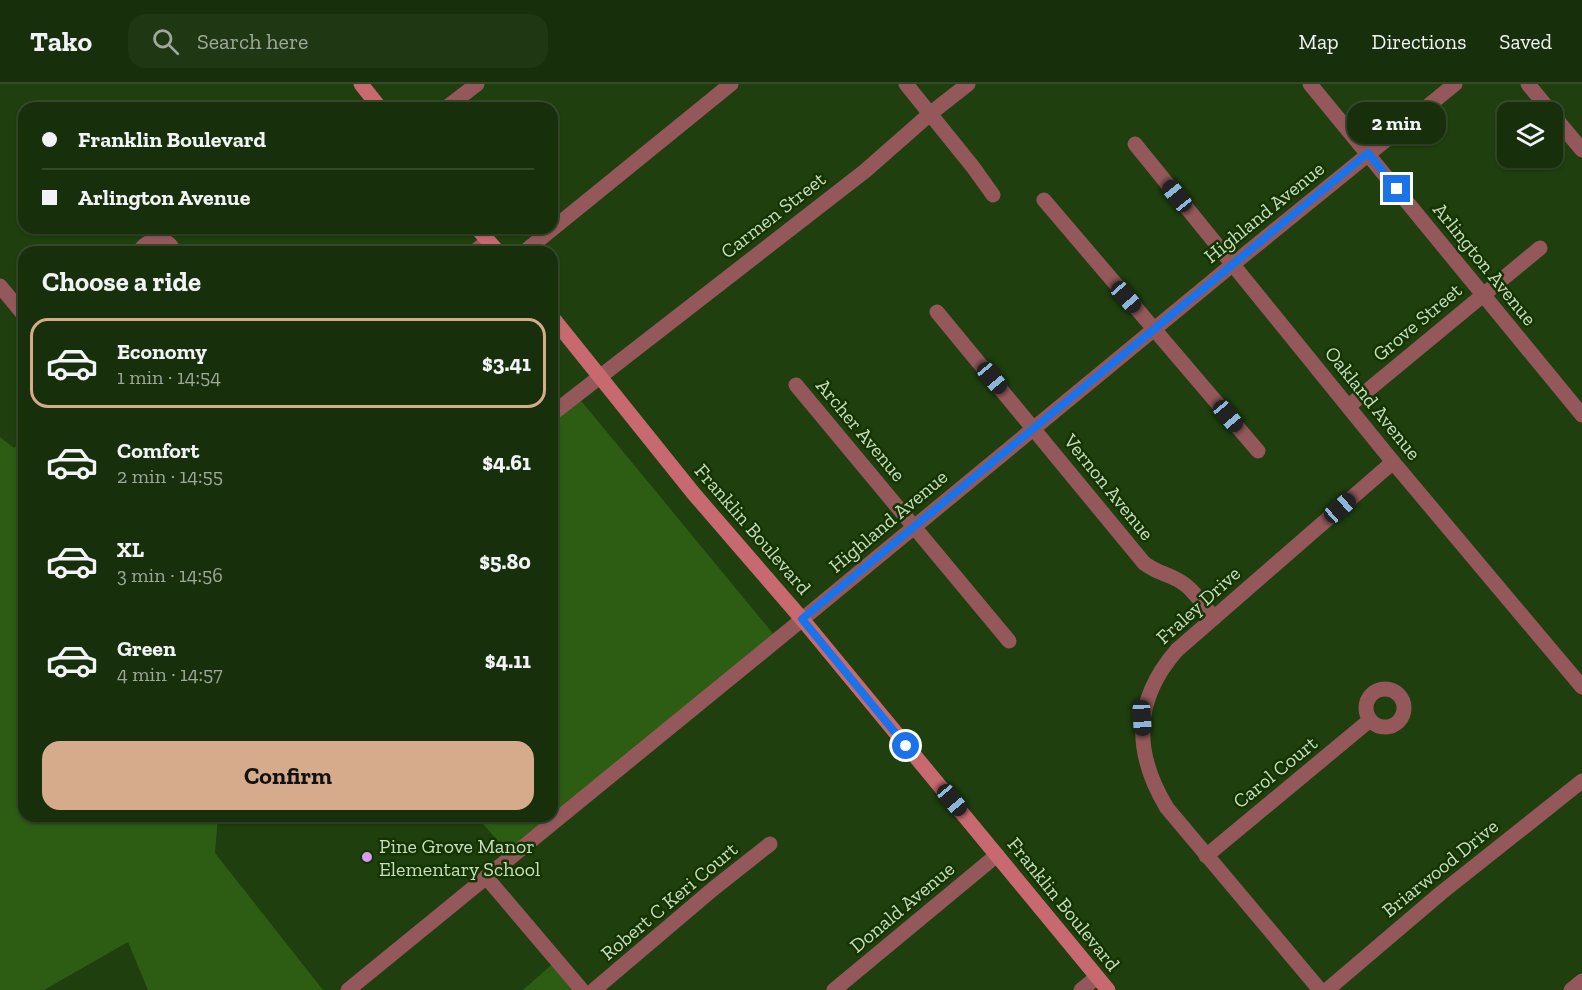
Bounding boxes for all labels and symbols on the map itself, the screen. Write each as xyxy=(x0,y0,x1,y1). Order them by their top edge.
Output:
callout: 2 min xyxy=(1348,102,1446,144)
street label: Highland Avenue xyxy=(1199,156,1329,268)
street label: Carmen Street xyxy=(716,166,831,263)
route end xyxy=(1383,175,1410,202)
car xyxy=(1159,176,1195,216)
street label: Arlington Avenue xyxy=(1428,198,1542,330)
car xyxy=(1107,278,1145,316)
street label: Grove Street xyxy=(1368,278,1467,366)
street label: Oakland Avenue xyxy=(1320,341,1426,465)
car xyxy=(974,358,1010,398)
street label: Archer Avenue xyxy=(811,374,911,486)
car xyxy=(1210,396,1246,436)
street label: Vernon Avenue xyxy=(1058,428,1159,545)
street label: Franklin Boulevard xyxy=(690,459,816,599)
street label: Highland Avenue xyxy=(824,464,952,578)
car xyxy=(1321,489,1359,527)
street label: Fraley Drive xyxy=(1151,561,1245,649)
car xyxy=(1132,700,1152,736)
street label: Carol Court xyxy=(1228,730,1322,813)
route start xyxy=(892,732,919,759)
car xyxy=(934,780,970,820)
street label: Briarwood Drive xyxy=(1377,814,1503,922)
street label: Franklin Boulevard xyxy=(1003,832,1125,976)
place label: Pine Grove Manor Elementary School xyxy=(379,834,540,881)
street label: Robert C Keri Court xyxy=(596,837,743,965)
marker: Pine Grove Manor Elementary School xyxy=(360,850,374,864)
street label: Donald Avenue xyxy=(845,856,959,958)

